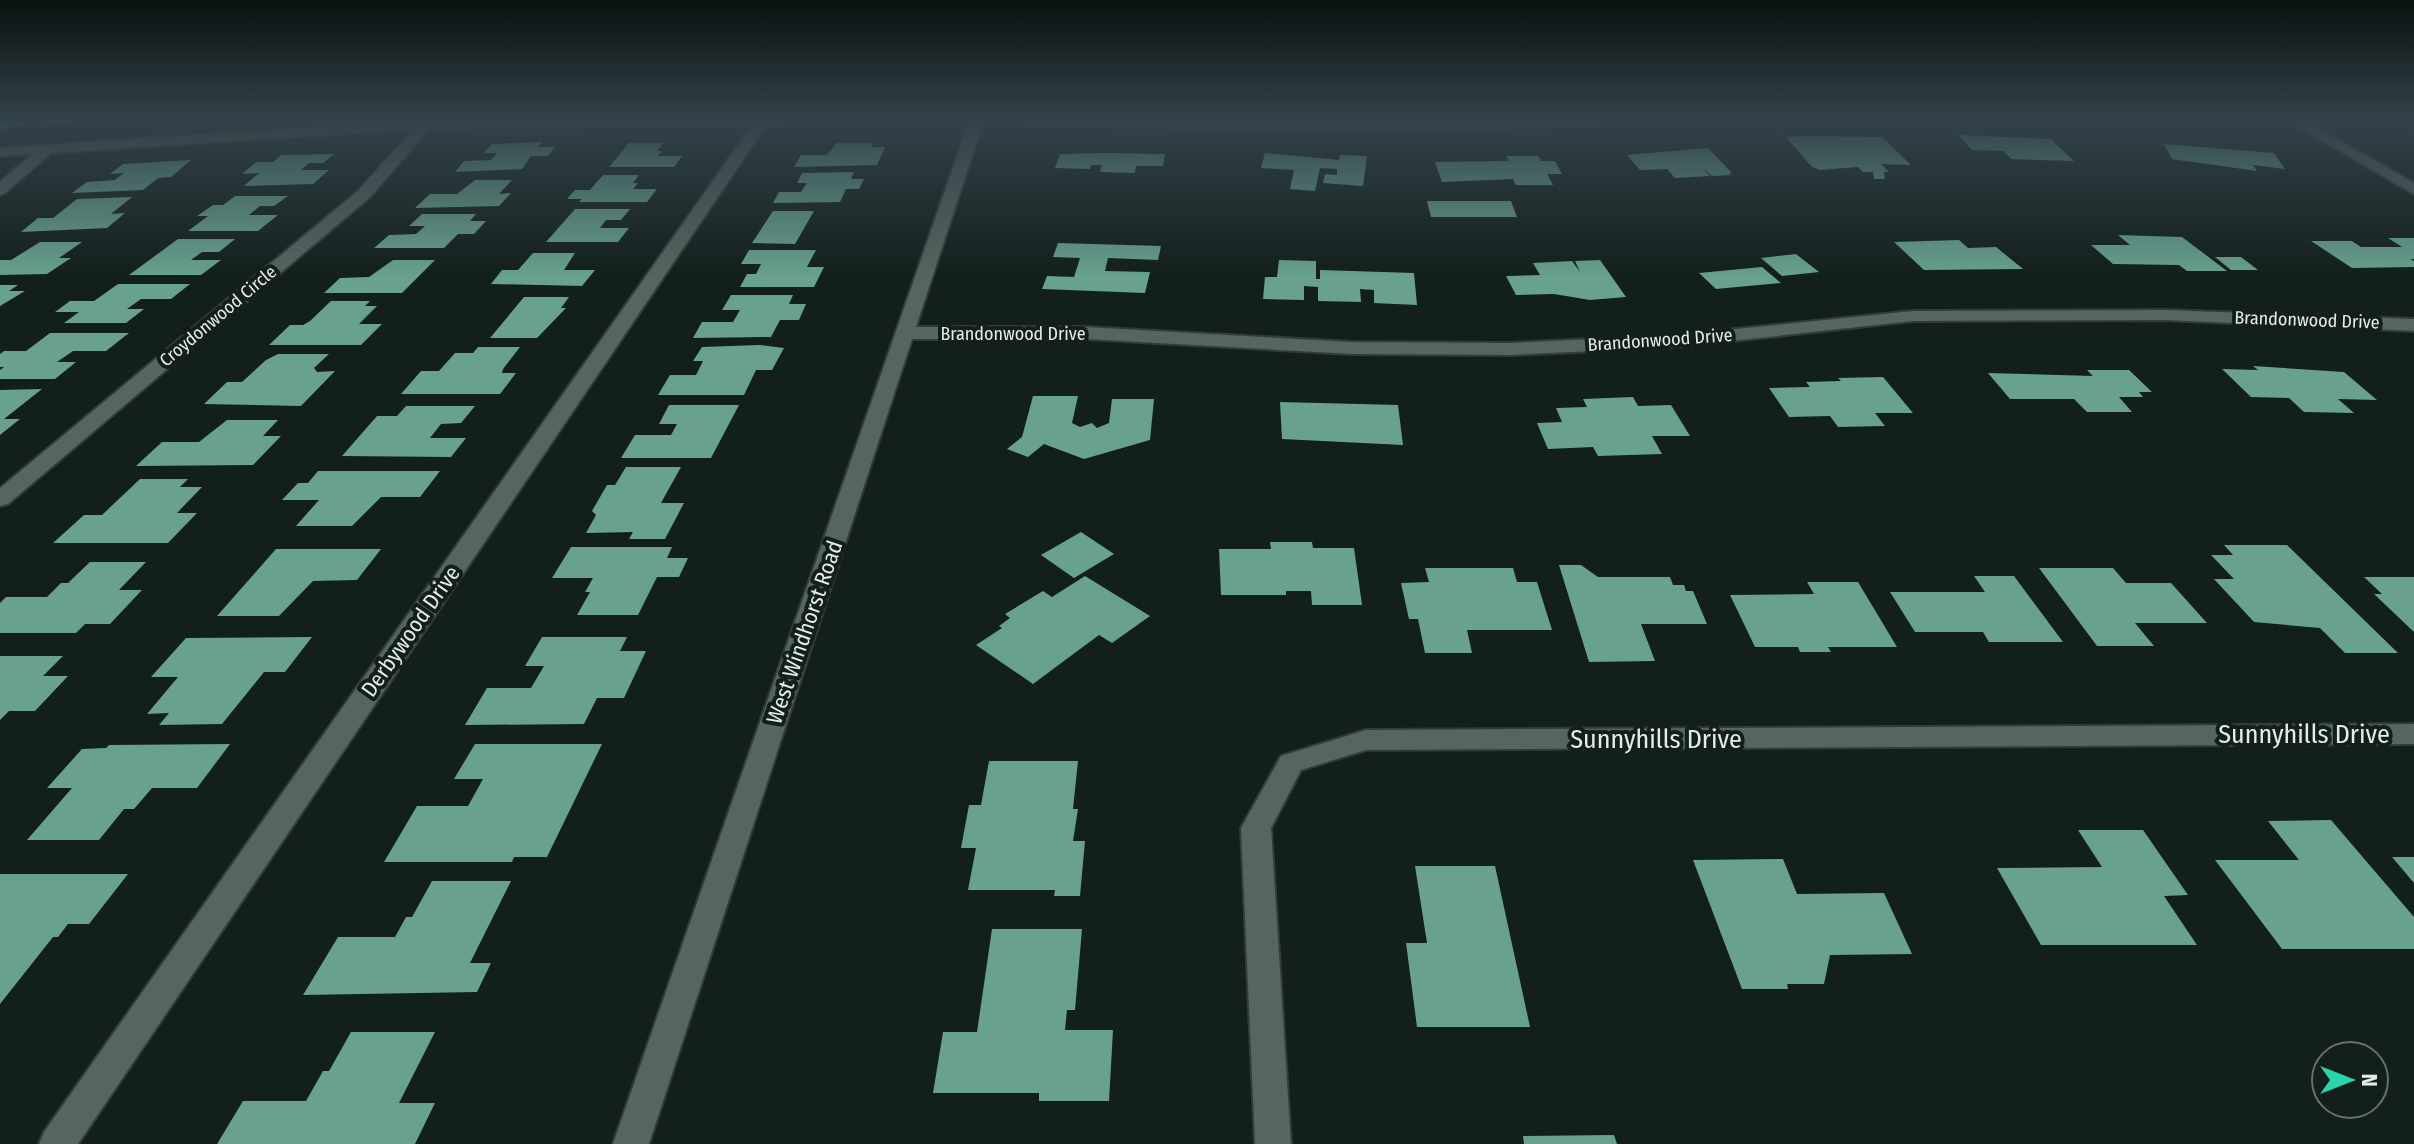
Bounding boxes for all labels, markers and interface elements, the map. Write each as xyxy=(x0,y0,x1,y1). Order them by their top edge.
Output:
street label: Croydonwood Circle xyxy=(155,261,281,371)
street label: Brandonwood Drive xyxy=(2234,306,2380,334)
street label: Brandonwood Drive xyxy=(940,323,1086,345)
street label: Brandonwood Drive xyxy=(1587,324,1733,356)
street label: West Windhorst Road xyxy=(760,537,849,727)
street label: Derbywood Drive xyxy=(355,561,466,702)
street label: Sunnyhills Drive xyxy=(2218,719,2390,750)
street label: Sunnyhills Drive xyxy=(1570,724,1742,755)
north arrow xyxy=(2310,1040,2390,1120)
text: N xyxy=(2356,1073,2383,1087)

